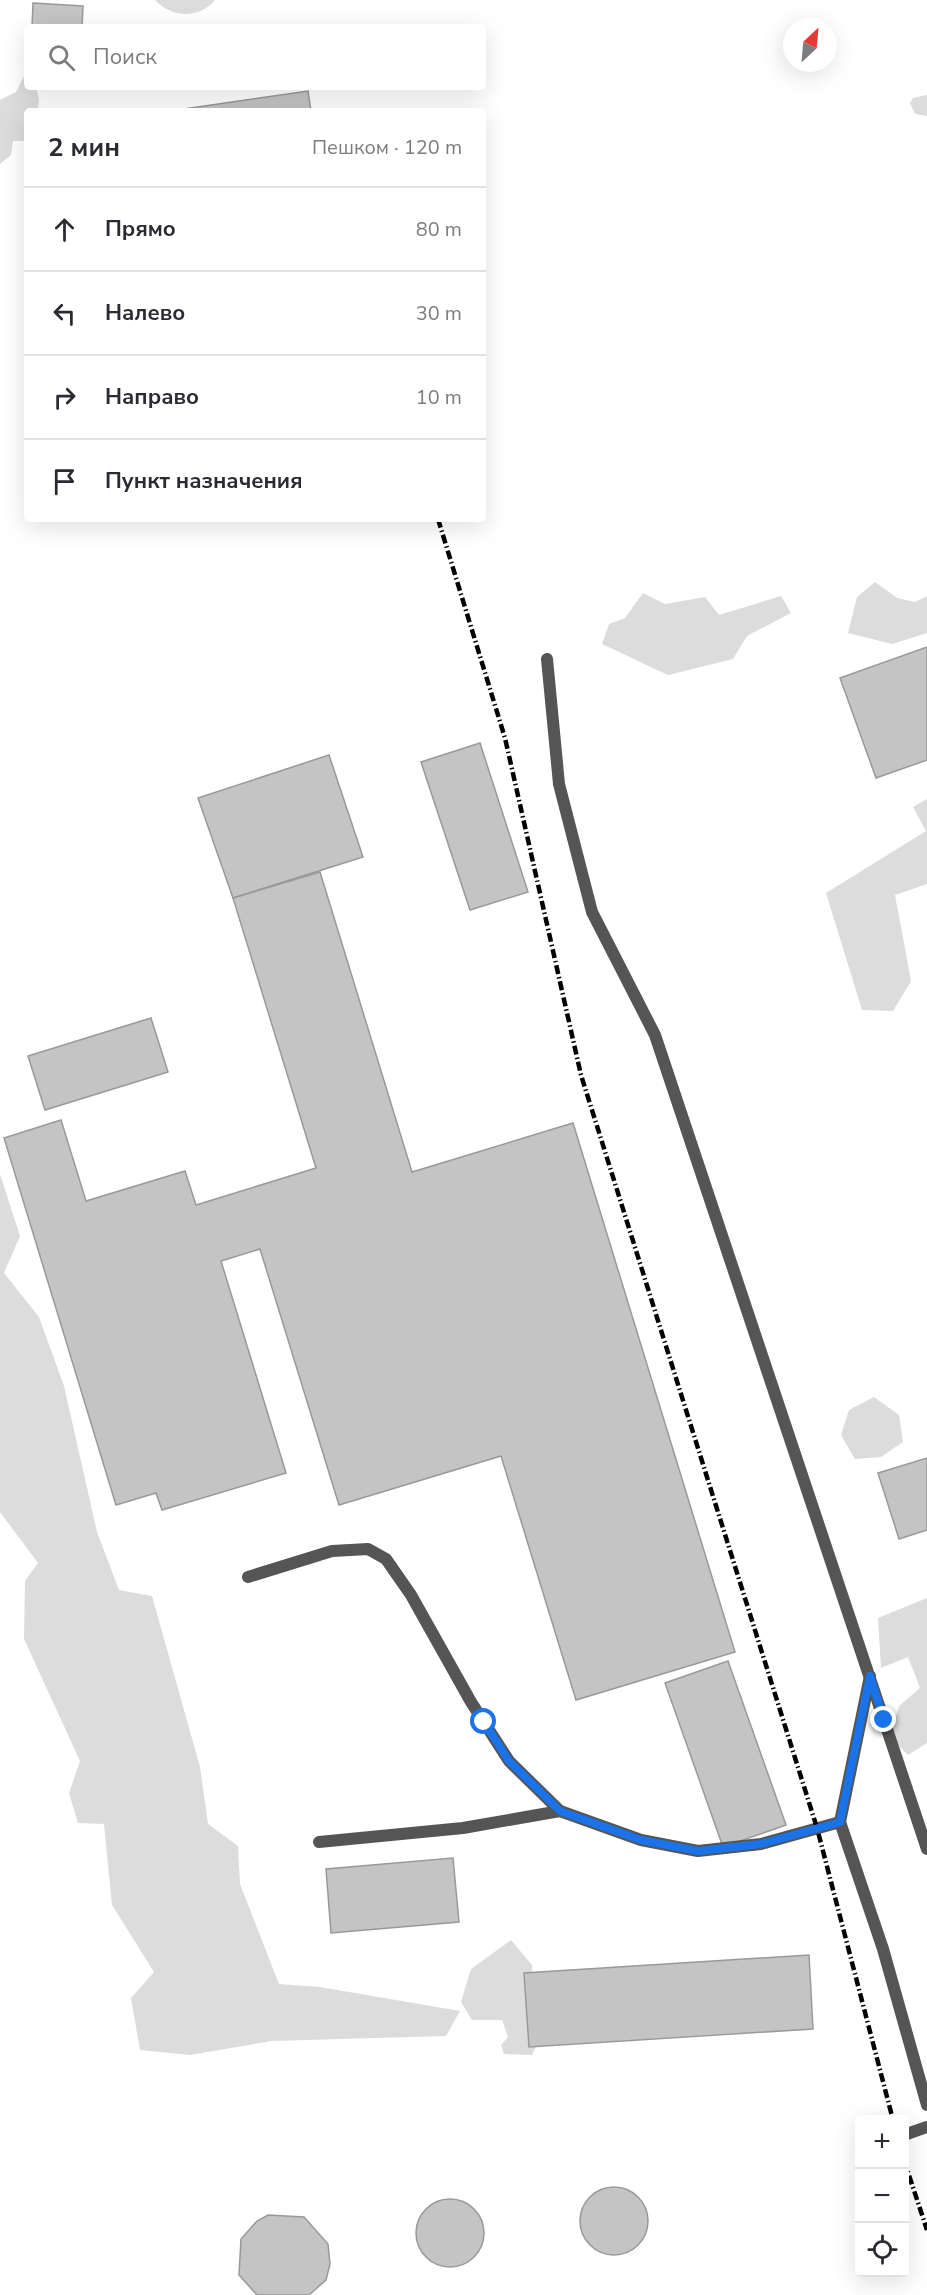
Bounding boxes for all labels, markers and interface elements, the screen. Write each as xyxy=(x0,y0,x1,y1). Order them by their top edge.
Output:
north arrow xyxy=(783,18,837,72)
search box xyxy=(24,24,486,90)
icon: search xyxy=(45,41,78,74)
text: Поиск xyxy=(93,42,157,72)
text: 2 мин xyxy=(48,130,120,165)
text: Пешком · 120 m xyxy=(312,134,462,161)
icon: ahead xyxy=(48,213,81,246)
text: Прямо xyxy=(105,214,176,244)
text: 80 m xyxy=(416,216,462,243)
icon: left xyxy=(48,297,81,330)
text: Налево xyxy=(105,298,185,328)
text: 30 m xyxy=(416,300,462,327)
icon: right xyxy=(48,381,81,414)
text: Направо xyxy=(105,382,199,412)
text: 10 m xyxy=(416,384,462,411)
icon: arrive xyxy=(48,465,81,498)
text: Пункт назначения xyxy=(105,466,303,496)
route end xyxy=(870,1706,896,1732)
route start xyxy=(470,1708,496,1734)
map controls xyxy=(855,2115,909,2277)
button: + xyxy=(855,2115,909,2169)
button: − xyxy=(855,2169,909,2223)
button: locate xyxy=(855,2223,909,2277)

